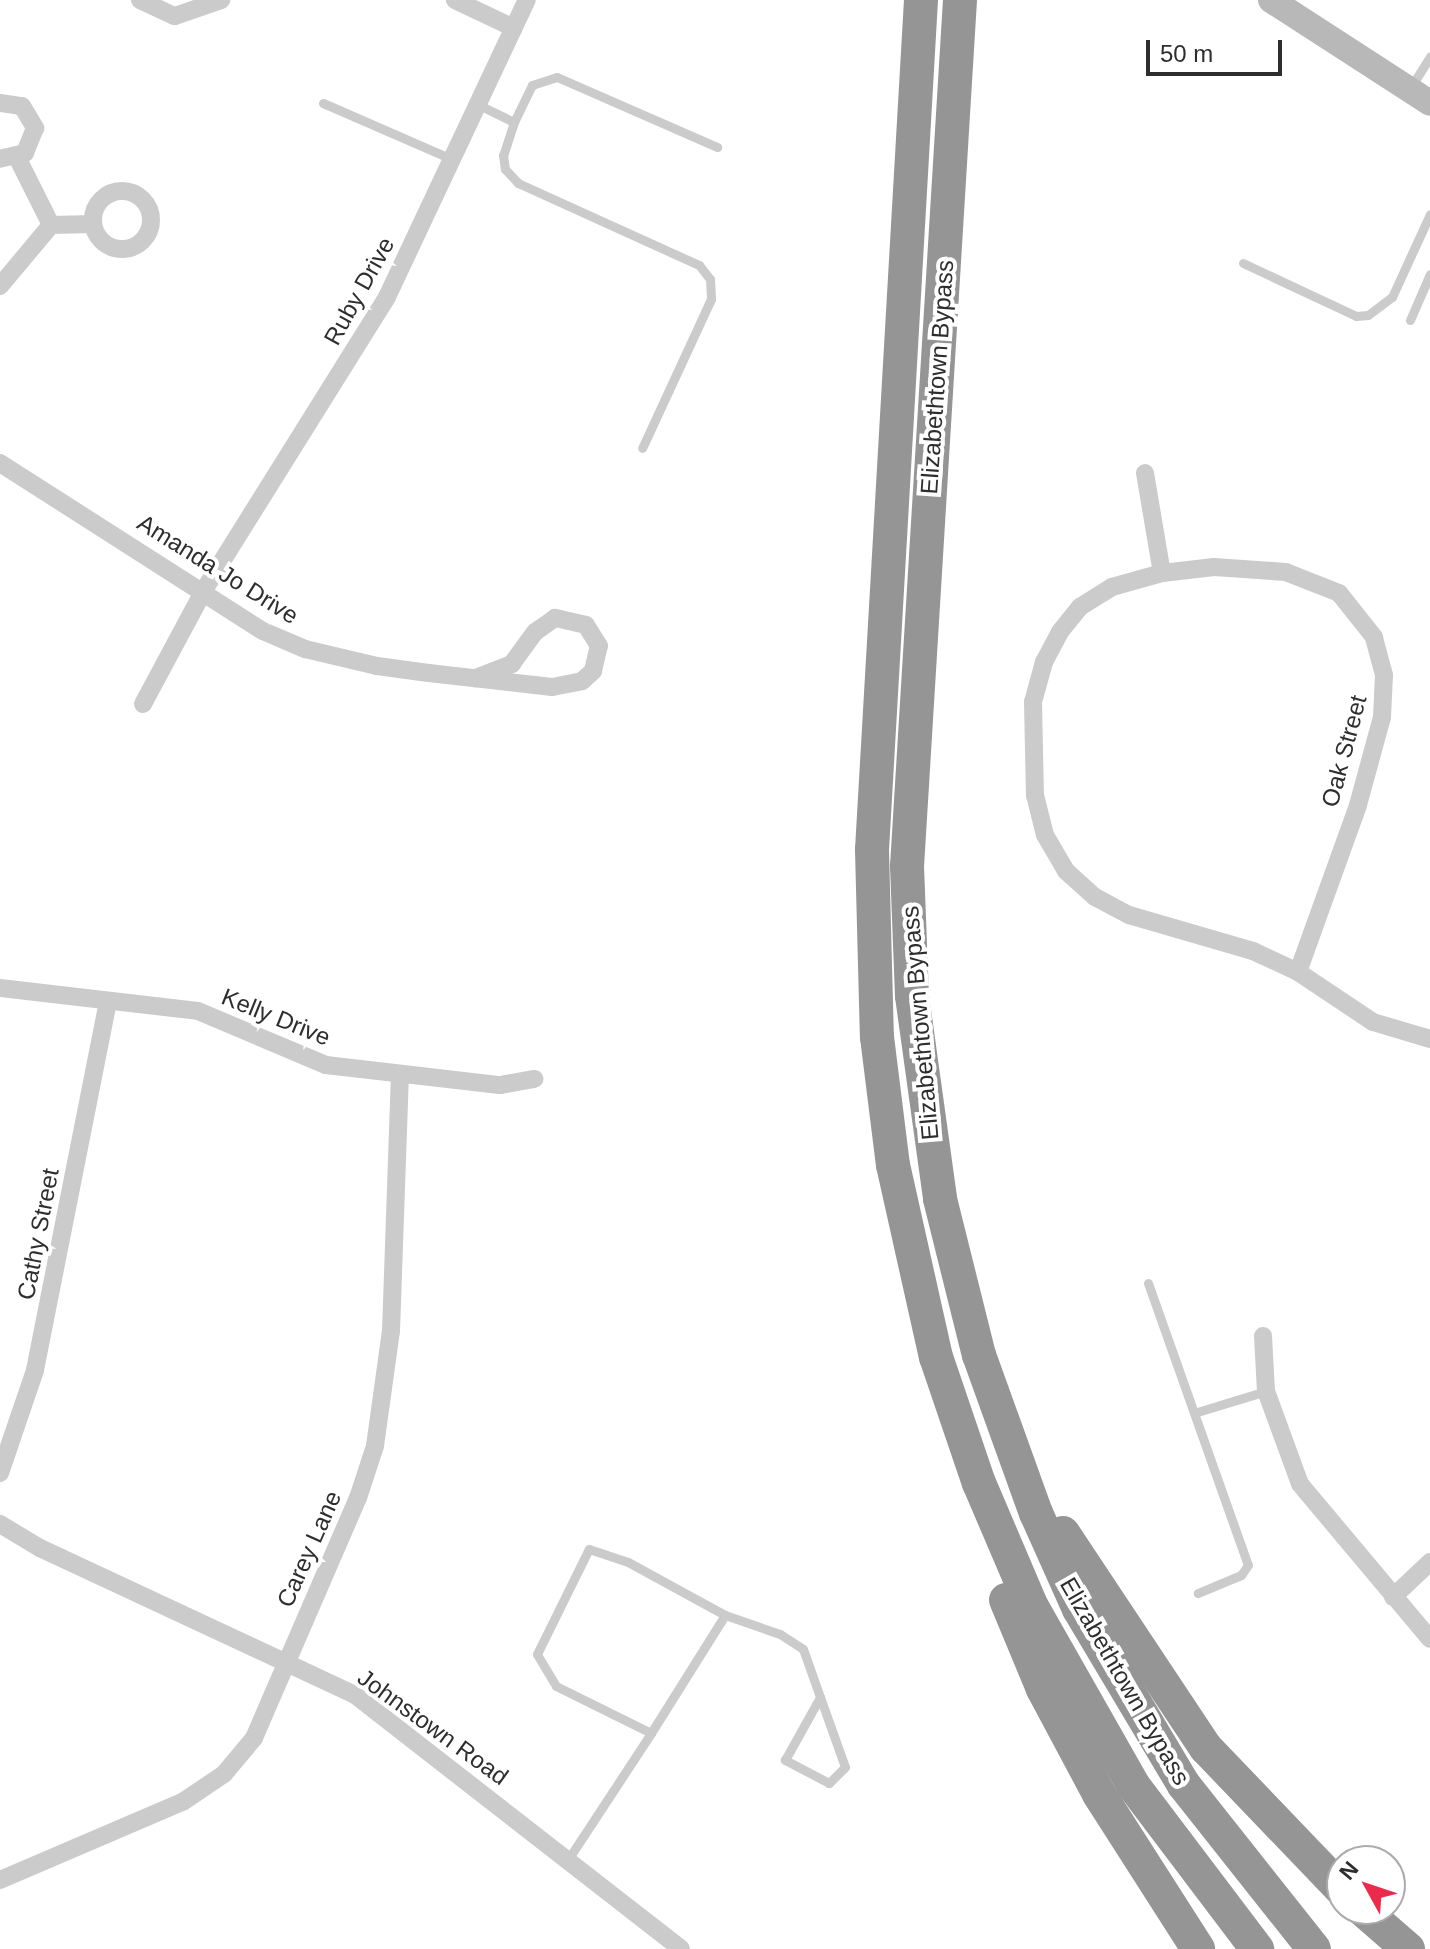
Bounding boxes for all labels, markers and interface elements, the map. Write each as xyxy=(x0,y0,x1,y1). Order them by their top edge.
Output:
scale bar xyxy=(1150,24,1286,74)
text: 50 m xyxy=(1160,40,1213,67)
street label: Ruby Drive xyxy=(318,232,400,350)
street label: Elizabethtown Bypass xyxy=(914,259,960,495)
street label: Amanda Jo Drive xyxy=(132,508,304,630)
street label: Oak Street xyxy=(1315,692,1373,810)
street label: Elizabethtown Bypass xyxy=(895,905,945,1141)
street label: Kelly Drive xyxy=(217,982,335,1052)
street label: Cathy Street xyxy=(11,1166,65,1302)
street label: Carey Lane xyxy=(271,1486,347,1612)
street label: Elizabethtown Bypass xyxy=(1054,1572,1196,1790)
street label: Johnstown Road xyxy=(352,1663,514,1791)
north arrow xyxy=(1326,1845,1406,1925)
text: N xyxy=(1334,1856,1363,1885)

